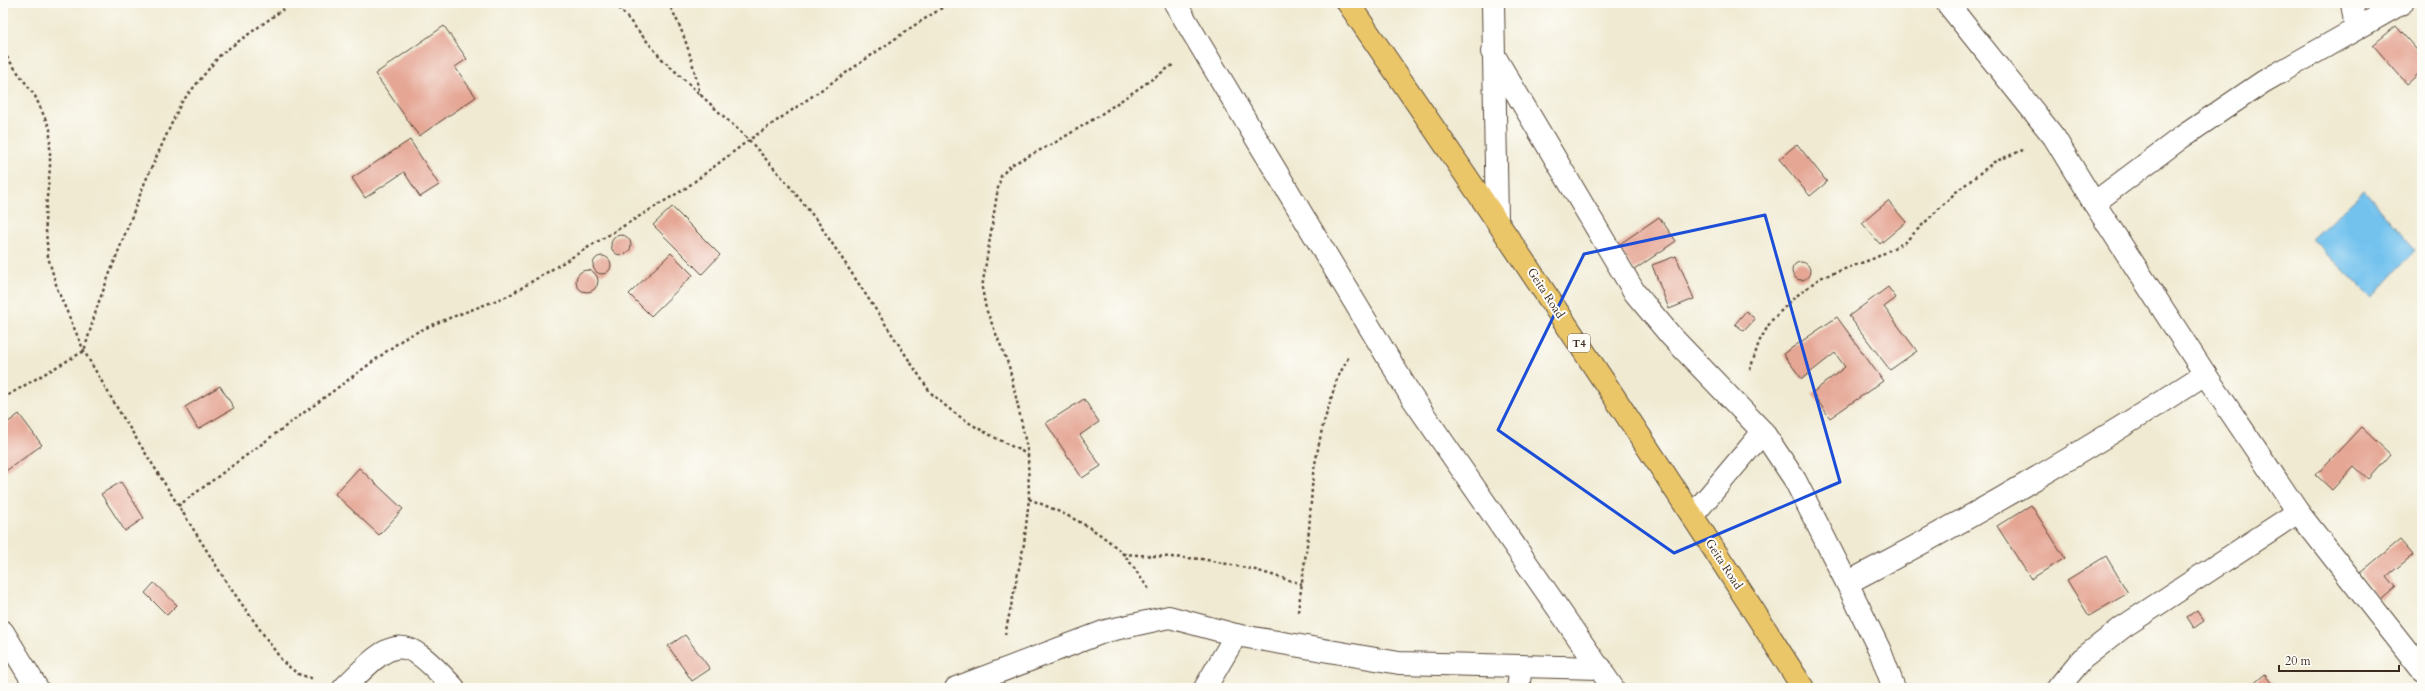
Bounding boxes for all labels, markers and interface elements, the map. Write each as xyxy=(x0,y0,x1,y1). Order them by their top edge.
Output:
street label: Geita Road xyxy=(1524,265,1569,322)
road number: T4 xyxy=(1568,334,1590,352)
street label: Geita Road xyxy=(1702,536,1747,593)
scale bar xyxy=(2279,647,2399,673)
text: 20 m xyxy=(2285,653,2312,669)

